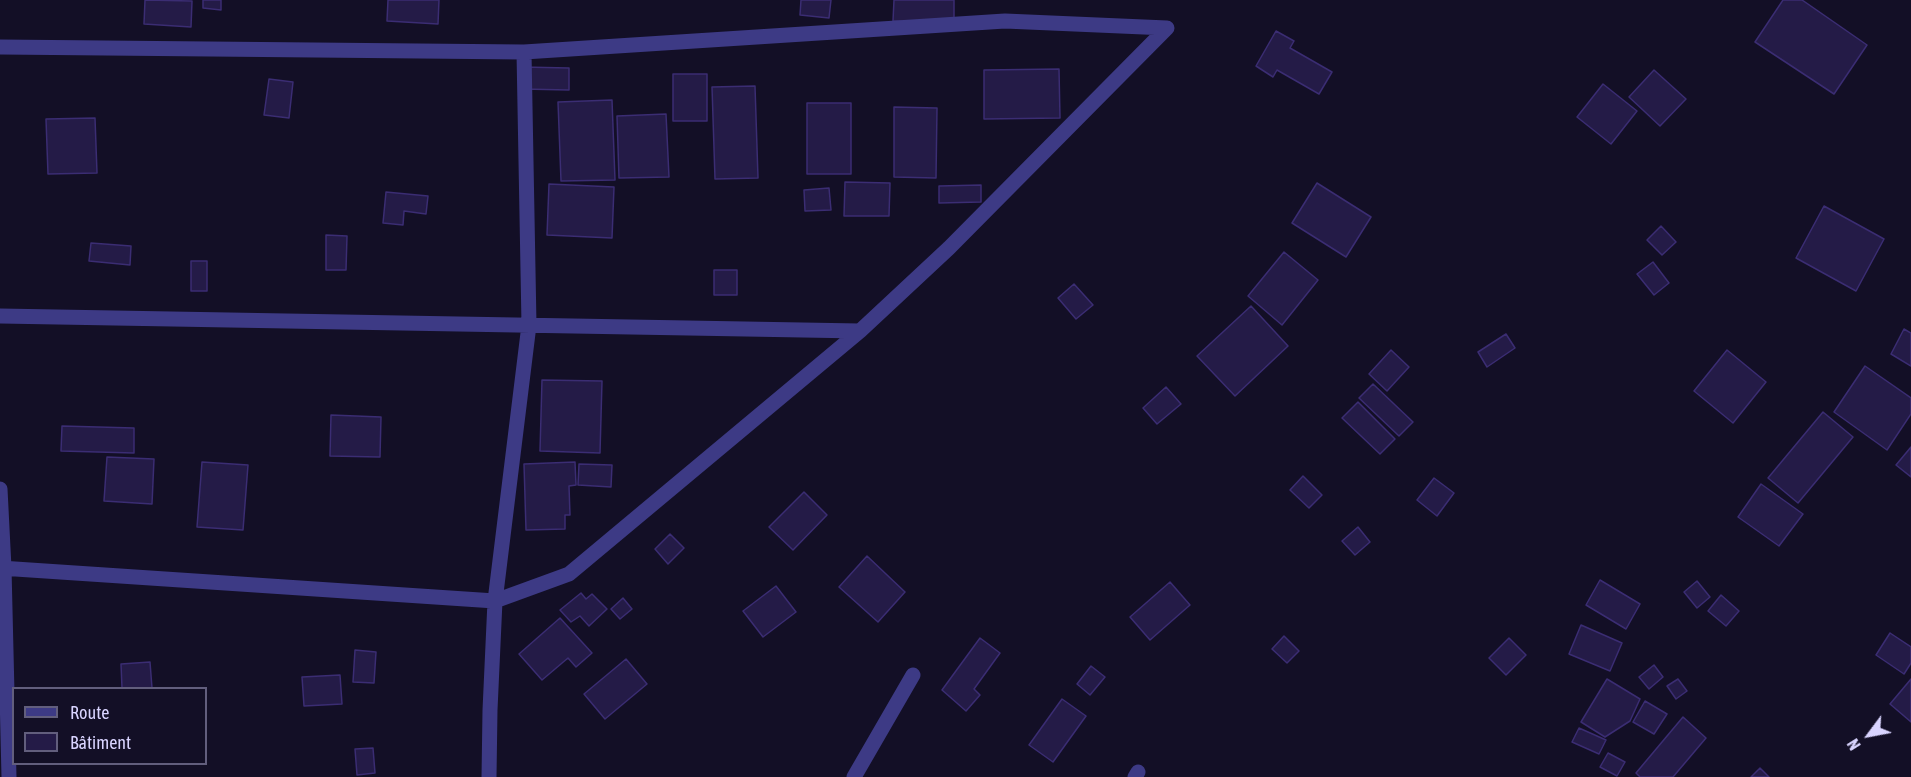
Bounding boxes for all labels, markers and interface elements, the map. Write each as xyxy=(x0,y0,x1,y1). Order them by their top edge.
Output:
legend xyxy=(12,687,207,765)
text: Route xyxy=(70,702,109,723)
north arrow xyxy=(1839,705,1899,765)
text: Bâtiment xyxy=(70,732,131,753)
text: N xyxy=(1844,736,1864,753)

